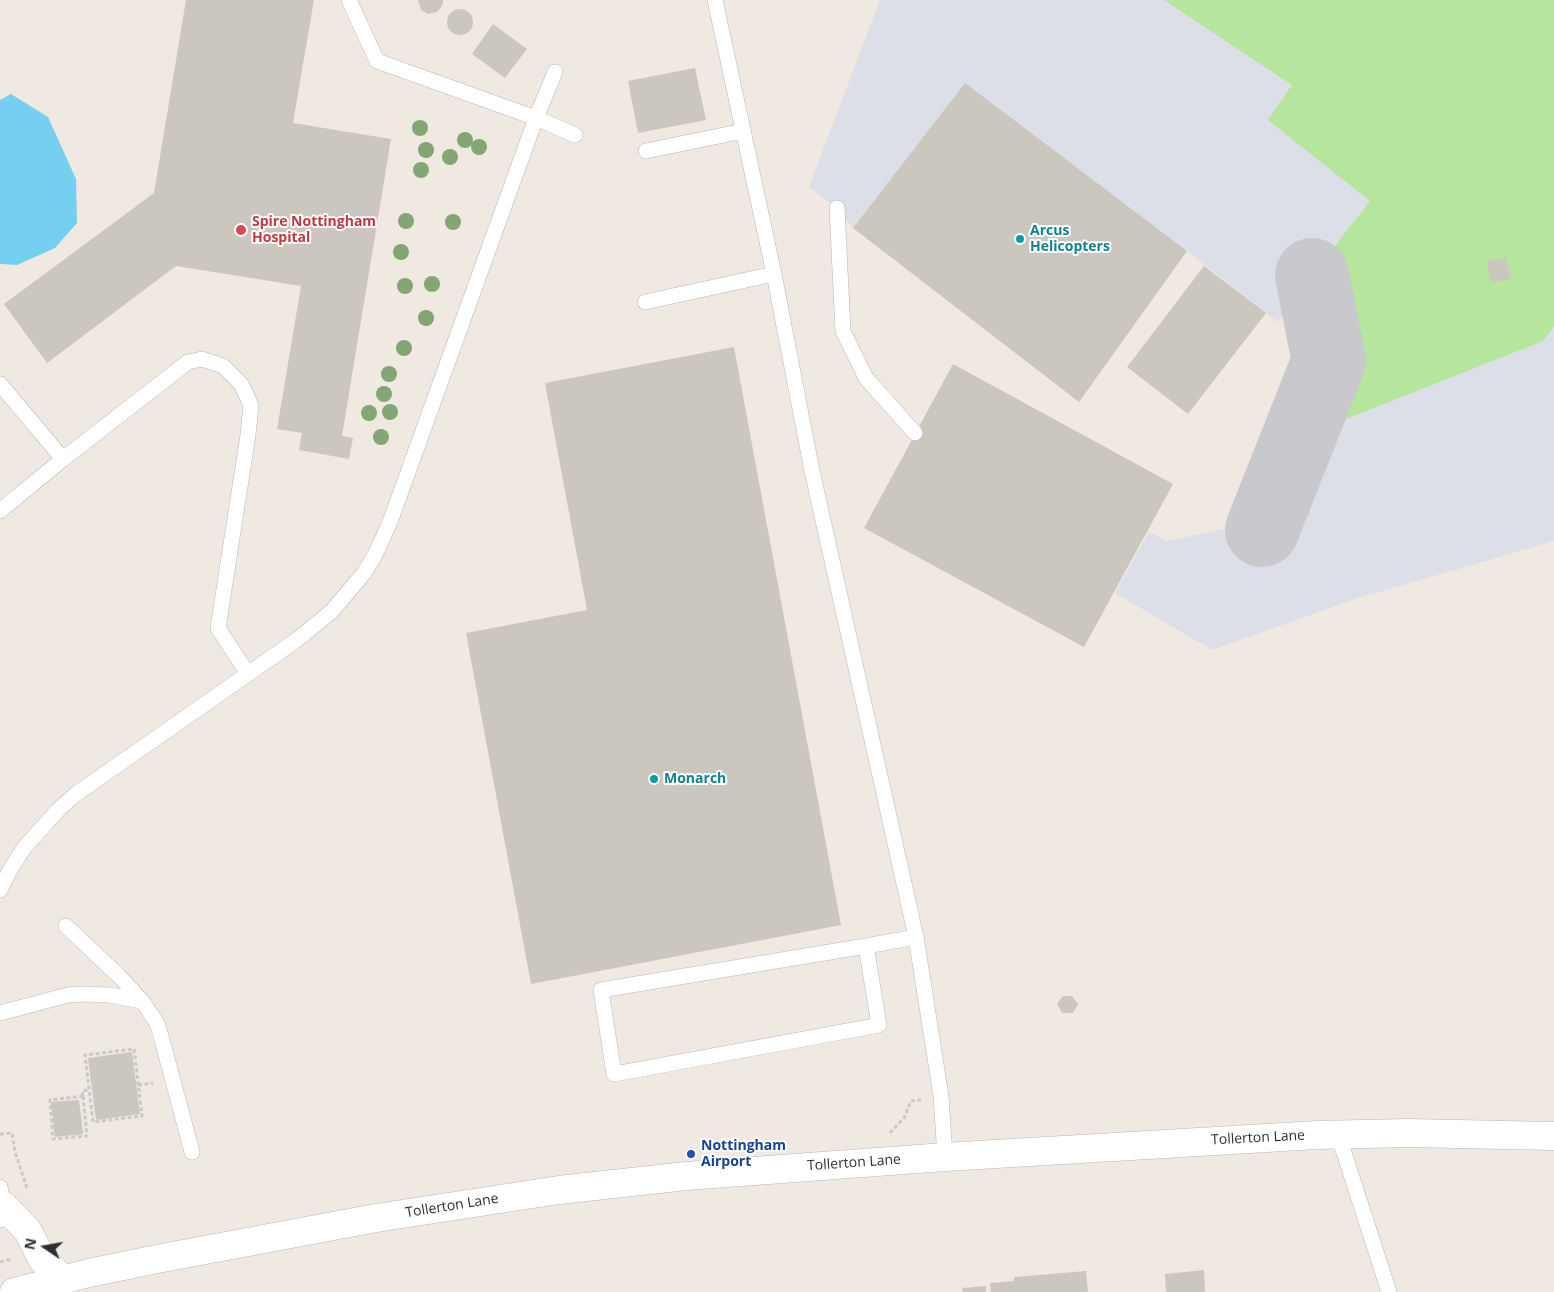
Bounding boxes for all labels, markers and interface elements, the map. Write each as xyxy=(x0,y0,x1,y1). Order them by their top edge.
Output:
place label: Spire Nottingham Hospital xyxy=(252,214,376,246)
marker: Spire Nottingham Hospital xyxy=(234,223,248,237)
place label: Arcus Helicopters xyxy=(1030,223,1110,256)
marker: Arcus Helicopters xyxy=(1014,233,1026,245)
place label: Monarch xyxy=(664,771,726,787)
marker: Monarch xyxy=(648,773,660,785)
street label: Tollerton Lane xyxy=(1211,1127,1305,1149)
place label: Nottingham Airport xyxy=(701,1138,786,1170)
marker: Nottingham Airport xyxy=(685,1148,697,1160)
street label: Tollerton Lane xyxy=(807,1151,901,1175)
street label: Tollerton Lane xyxy=(404,1190,500,1222)
north arrow xyxy=(20,1222,70,1272)
text: N xyxy=(19,1236,40,1251)

